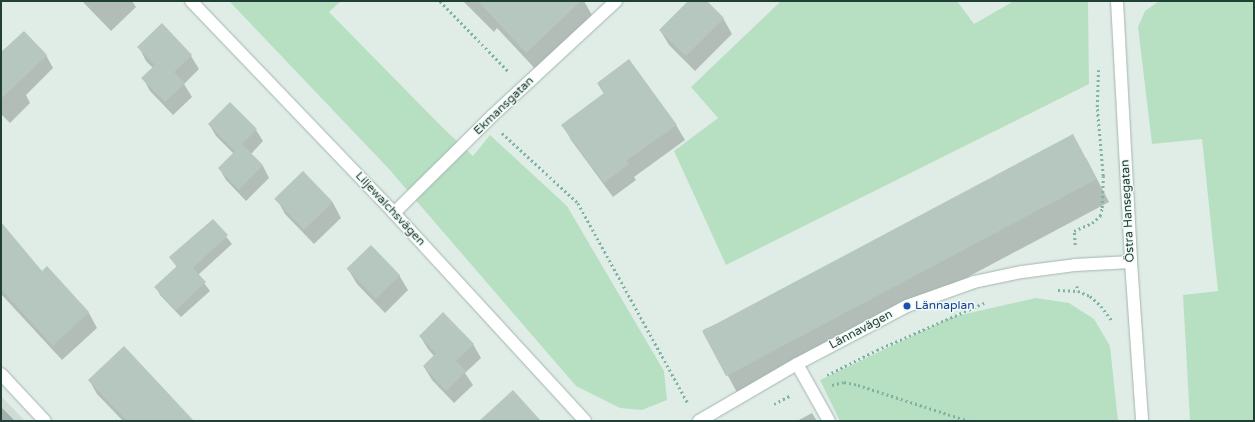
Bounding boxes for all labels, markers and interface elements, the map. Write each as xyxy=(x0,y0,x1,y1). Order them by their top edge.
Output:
street label: Ekmansgatan xyxy=(471,74,537,138)
street label: Östra Hansegatan xyxy=(1118,159,1138,263)
street label: Liljewalchsvägen xyxy=(352,169,428,249)
place label: Lännaplan xyxy=(915,299,975,313)
marker: Lännaplan xyxy=(902,301,912,311)
street label: Lännavägen xyxy=(827,307,895,353)

